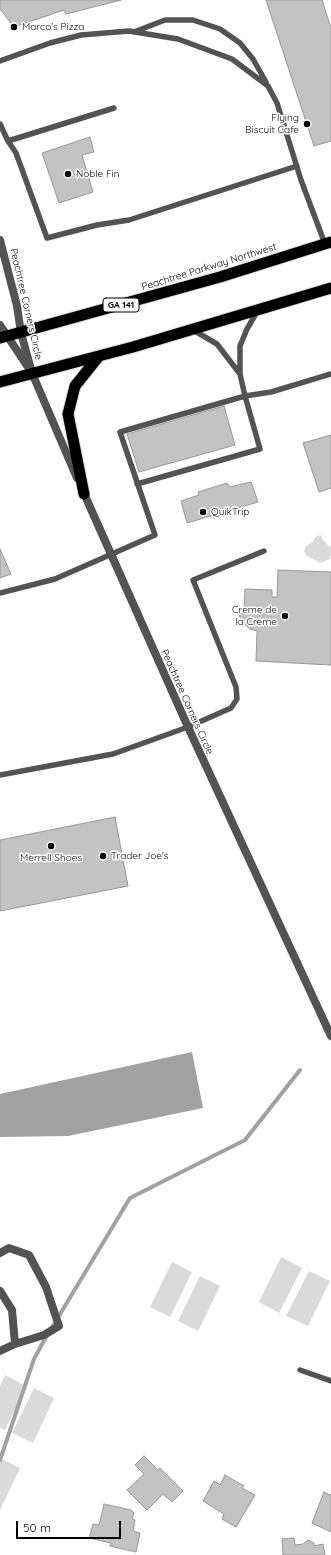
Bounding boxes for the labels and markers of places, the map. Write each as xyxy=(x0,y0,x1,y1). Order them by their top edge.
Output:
place label: Marco's Pizza xyxy=(22,21,84,33)
marker: Marco's Pizza xyxy=(9,22,19,32)
place label: Flying Biscuit Cafe xyxy=(245,112,299,136)
marker: Flying Biscuit Cafe xyxy=(302,119,312,129)
place label: Noble Fin xyxy=(76,168,120,180)
marker: Noble Fin xyxy=(63,169,73,179)
place label: QuikTrip xyxy=(211,506,249,518)
marker: QuikTrip xyxy=(198,507,208,517)
place label: Creme de la Creme xyxy=(232,604,277,628)
marker: Creme de la Creme xyxy=(280,611,290,621)
marker: Merrell Shoes xyxy=(46,841,56,851)
place label: Trader Joe's xyxy=(111,850,169,862)
marker: Trader Joe's xyxy=(98,851,108,861)
place label: Merrell Shoes xyxy=(20,852,82,864)

